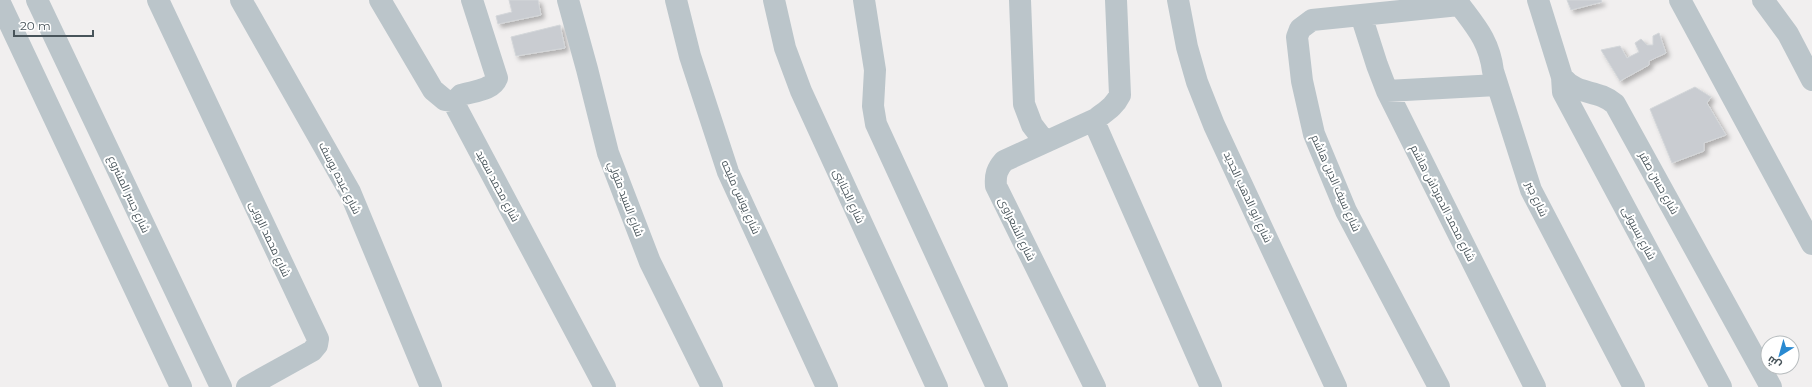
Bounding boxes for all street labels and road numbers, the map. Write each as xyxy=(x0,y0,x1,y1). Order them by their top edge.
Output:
street label: شارع سيف الدين هاشم xyxy=(1307,132,1364,234)
street label: شارع عبده يوسف xyxy=(315,140,364,217)
street label: شارع محمد الدمرداش هاشم xyxy=(1407,142,1479,264)
street label: شارع محمد سعيد xyxy=(472,148,523,225)
street label: شارع حسن صقر xyxy=(1635,148,1682,217)
street label: شارع ابو الدهب الجديد xyxy=(1220,149,1275,245)
street label: شارع جسر المشروع xyxy=(104,153,153,235)
street label: شارع يونس مليحه xyxy=(717,158,764,237)
street label: شارع السيد متولي xyxy=(603,159,647,239)
street label: شارع الجناينى xyxy=(829,167,868,226)
street label: شارع جبر xyxy=(1522,178,1551,219)
street label: شارع الشعراوى xyxy=(995,195,1038,263)
street label: شارع محمد الروبى xyxy=(245,199,294,280)
street label: شارع بسيونى xyxy=(1618,204,1659,263)

